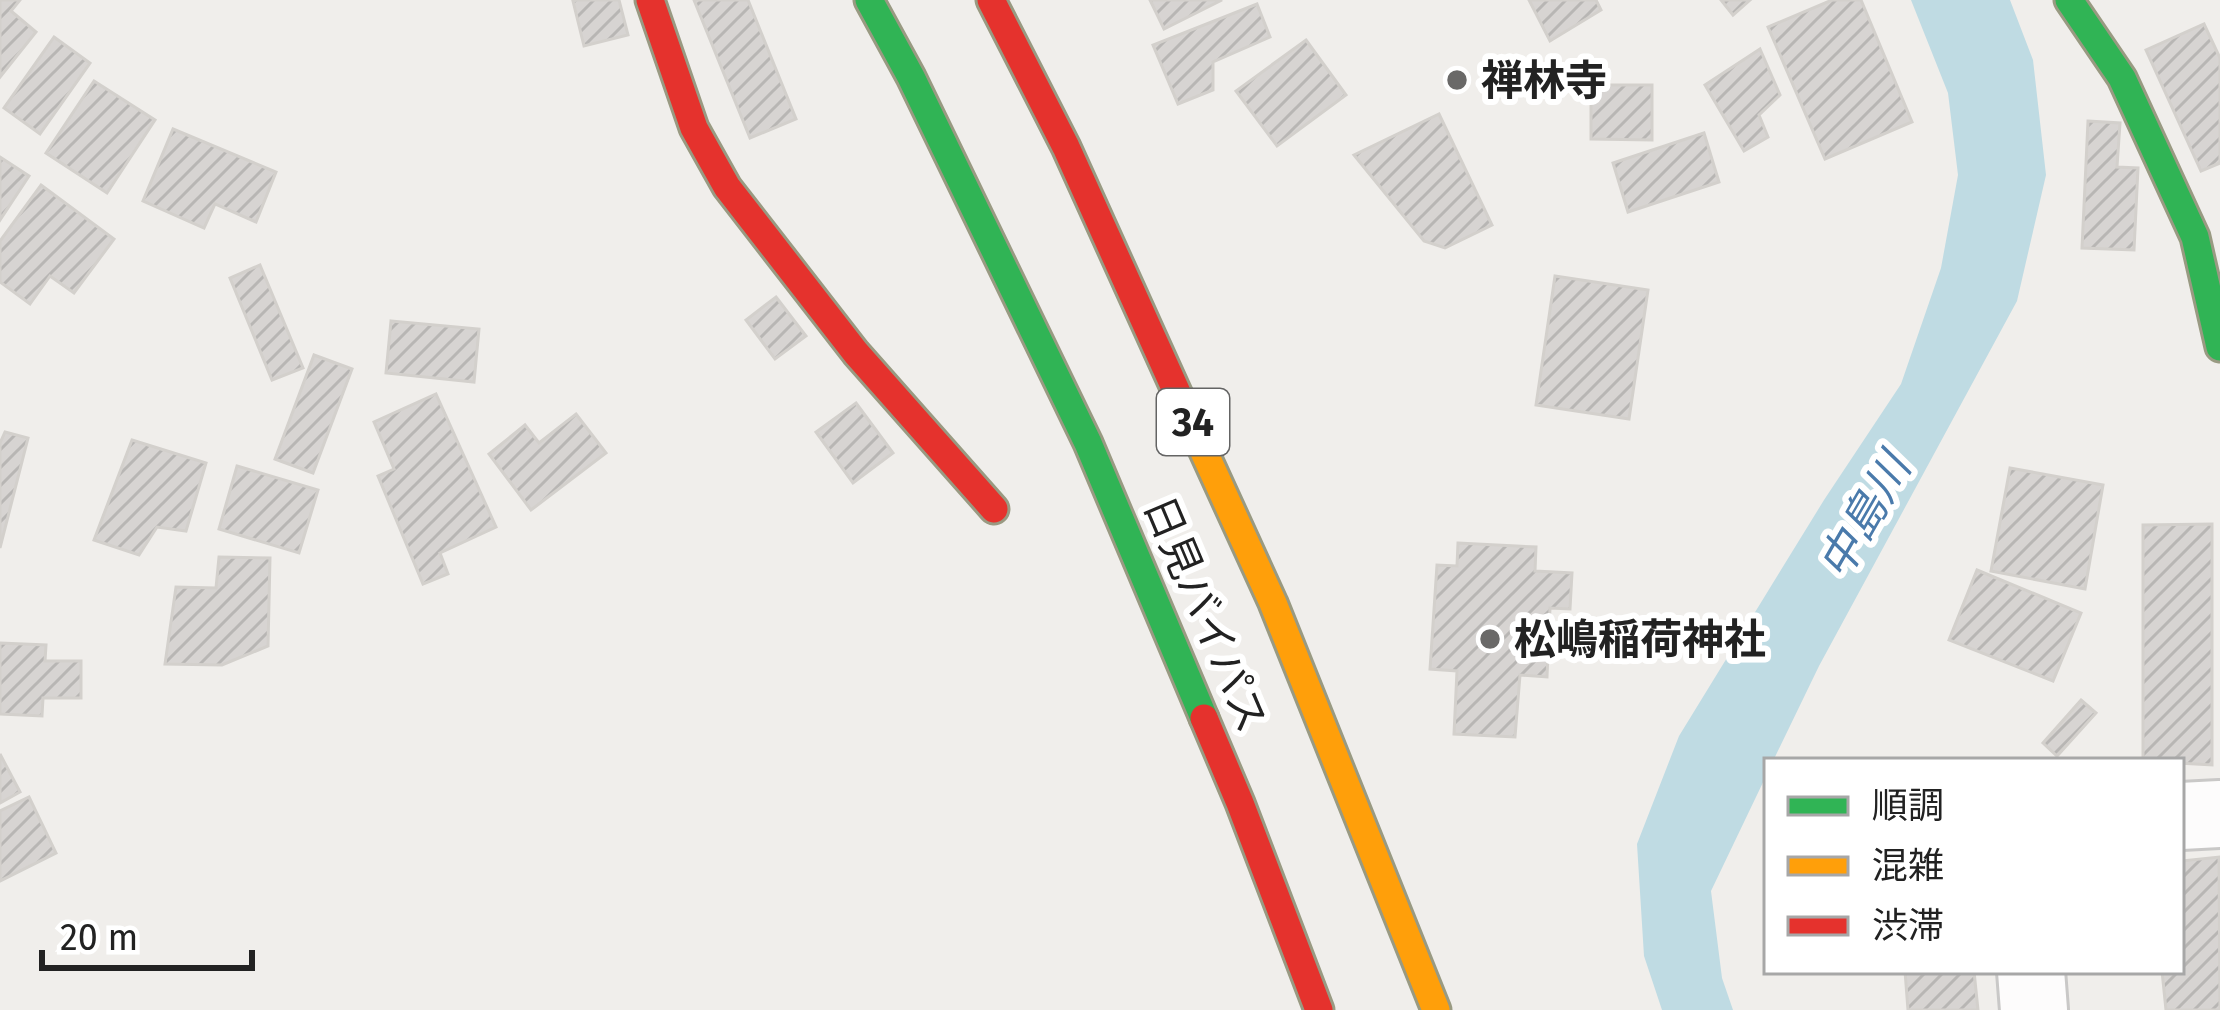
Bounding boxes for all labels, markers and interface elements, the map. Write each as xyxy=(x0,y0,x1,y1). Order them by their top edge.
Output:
place label: 禅林寺 xyxy=(1481,56,1607,106)
marker: 禅林寺 xyxy=(1444,67,1470,93)
road number: 34 xyxy=(1157,389,1229,455)
water label: 中島川 xyxy=(1808,441,1924,588)
street label: 日見バイパス xyxy=(1133,489,1277,740)
place label: 松嶋稲荷神社 xyxy=(1514,615,1766,665)
marker: 松嶋稲荷神社 xyxy=(1477,626,1503,652)
legend xyxy=(1764,758,2184,974)
text: 順調 xyxy=(1872,784,1944,828)
text: 混雑 xyxy=(1872,844,1944,888)
scale bar xyxy=(42,896,252,970)
text: 渋滞 xyxy=(1872,904,1944,948)
text: 20 m xyxy=(60,916,138,960)

